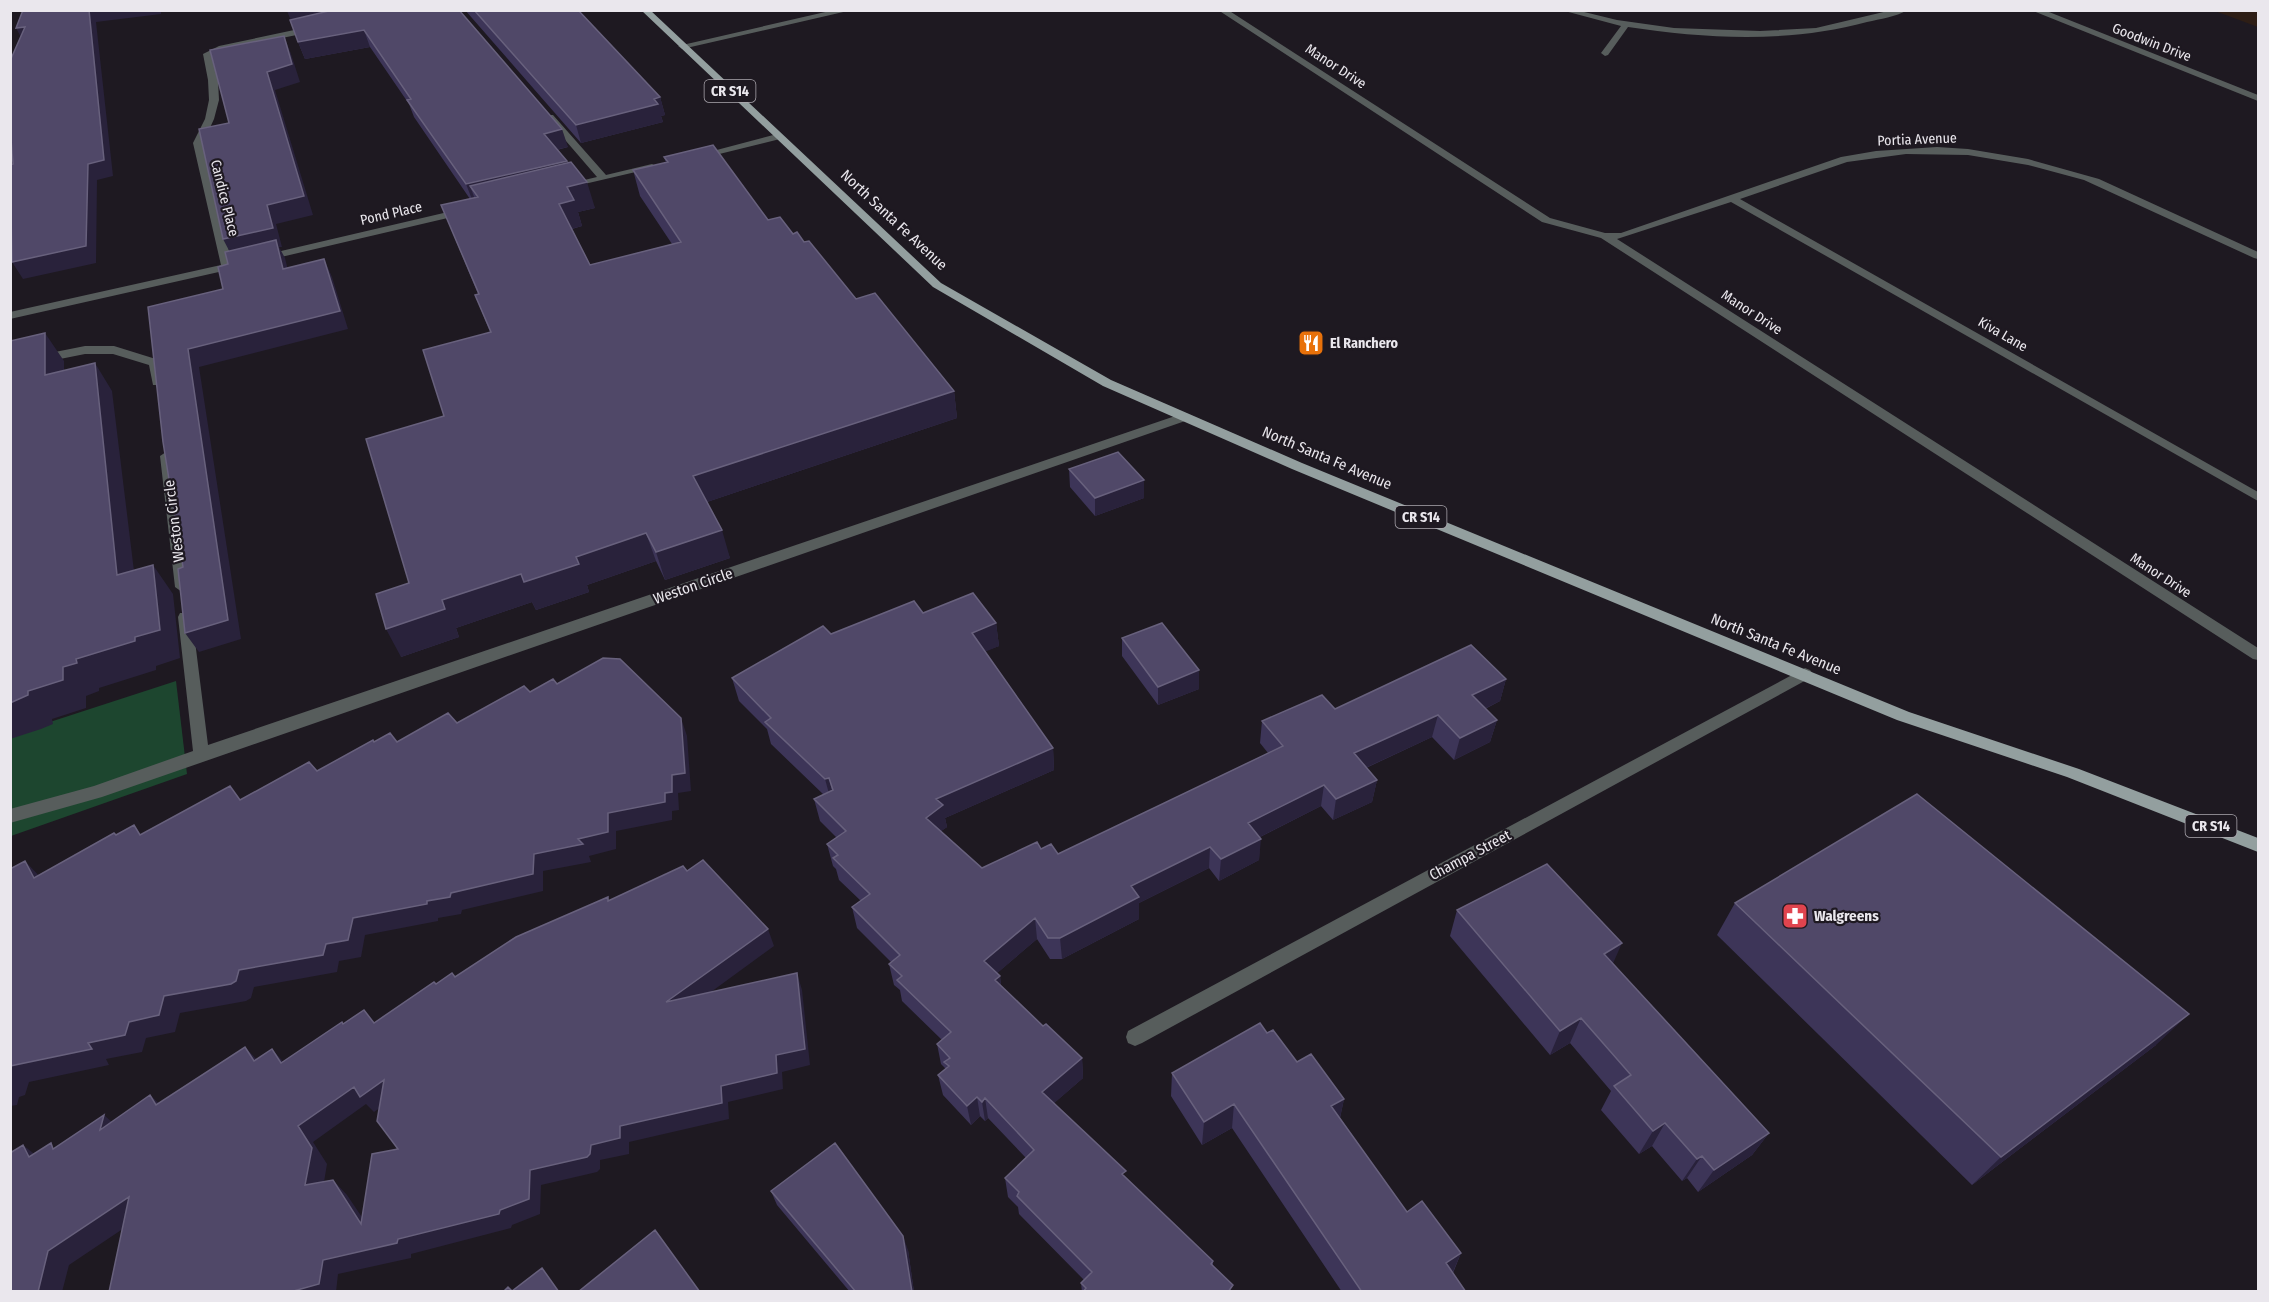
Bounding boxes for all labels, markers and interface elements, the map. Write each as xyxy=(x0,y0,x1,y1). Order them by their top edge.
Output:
street label: Goodwin Drive xyxy=(2110,20,2194,65)
street label: Manor Drive xyxy=(1302,40,1370,92)
road number: CR S14 xyxy=(704,80,756,102)
street label: Portia Avenue xyxy=(1877,130,1957,149)
street label: Candice Place xyxy=(207,158,242,238)
street label: North Santa Fe Avenue xyxy=(837,166,951,274)
street label: Pond Place xyxy=(359,198,424,229)
street label: Manor Drive xyxy=(1718,286,1786,338)
street label: Kiva Lane xyxy=(1975,313,2031,355)
restaurant icon: El Ranchero xyxy=(1296,328,1326,358)
place label: El Ranchero xyxy=(1330,335,1399,352)
street label: North Santa Fe Avenue xyxy=(1260,423,1394,493)
street label: Weston Circle xyxy=(160,479,188,563)
road number: CR S14 xyxy=(1396,506,1446,528)
street label: Manor Drive xyxy=(2127,549,2195,601)
street label: Weston Circle xyxy=(651,564,735,608)
street label: North Santa Fe Avenue xyxy=(1708,610,1844,678)
road number: CR S14 xyxy=(2186,815,2236,837)
street label: Champa Street xyxy=(1426,826,1514,884)
pharmacy icon: Walgreens xyxy=(1780,901,1810,931)
place label: Walgreens xyxy=(1814,907,1879,925)

